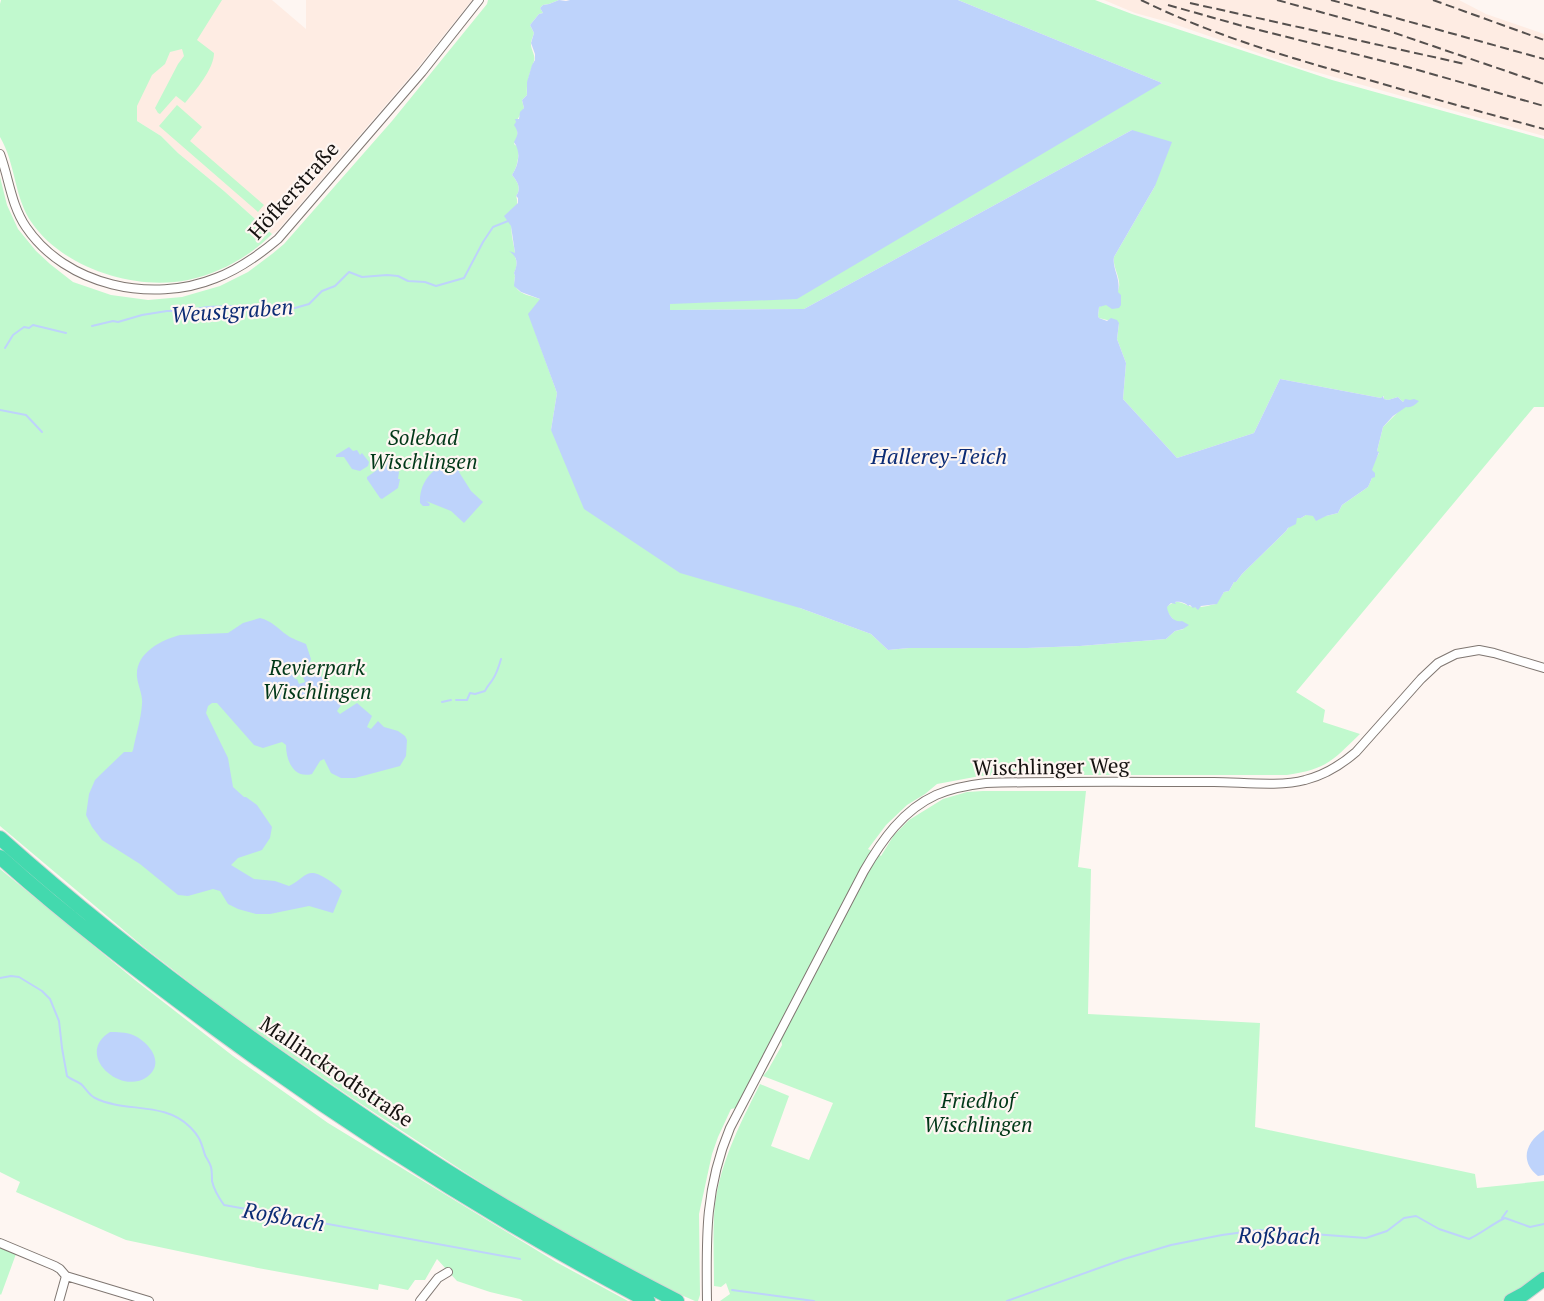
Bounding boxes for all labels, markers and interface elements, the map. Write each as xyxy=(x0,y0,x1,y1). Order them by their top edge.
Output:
street label: Höfkerstraße xyxy=(242,135,344,245)
water label: Weustgraben xyxy=(170,291,294,329)
park label: Solebad Wischlingen xyxy=(368,423,478,475)
water label: Hallerey-Teich xyxy=(870,441,1007,470)
park label: Revierpark Wischlingen xyxy=(262,653,372,705)
street label: Wischlinger Weg xyxy=(972,751,1131,781)
street label: Mallinckrodtstraße xyxy=(255,1009,419,1133)
park label: Friedhof Wischlingen xyxy=(923,1086,1033,1138)
water label: Roßbach xyxy=(240,1194,327,1237)
water label: Roßbach xyxy=(1236,1220,1321,1250)

